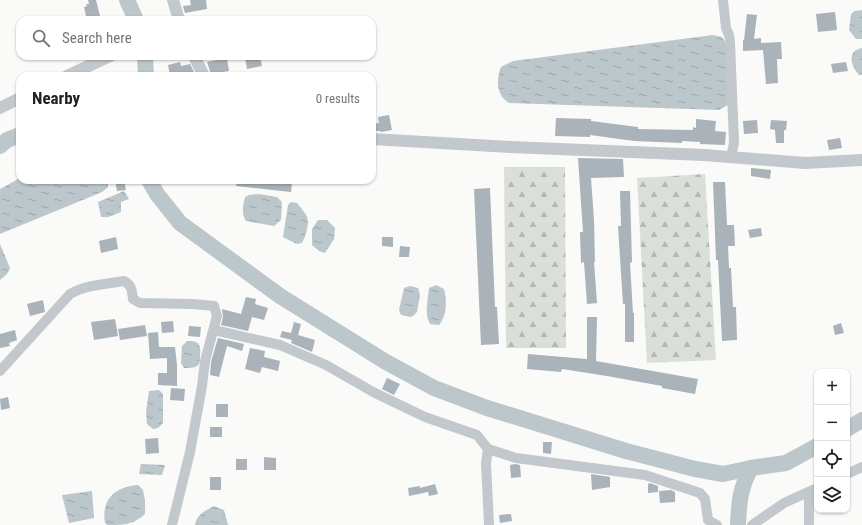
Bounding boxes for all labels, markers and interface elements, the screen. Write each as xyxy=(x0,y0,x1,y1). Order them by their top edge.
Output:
search box xyxy=(16,16,376,60)
icon: search xyxy=(30,27,52,49)
text: Search here xyxy=(62,29,132,47)
text: Nearby xyxy=(32,88,80,108)
text: 0 results xyxy=(316,91,360,106)
map controls xyxy=(814,369,850,513)
button: + xyxy=(814,369,850,405)
button: − xyxy=(814,405,850,441)
button: locate xyxy=(814,441,850,477)
button: layers xyxy=(814,477,850,513)

